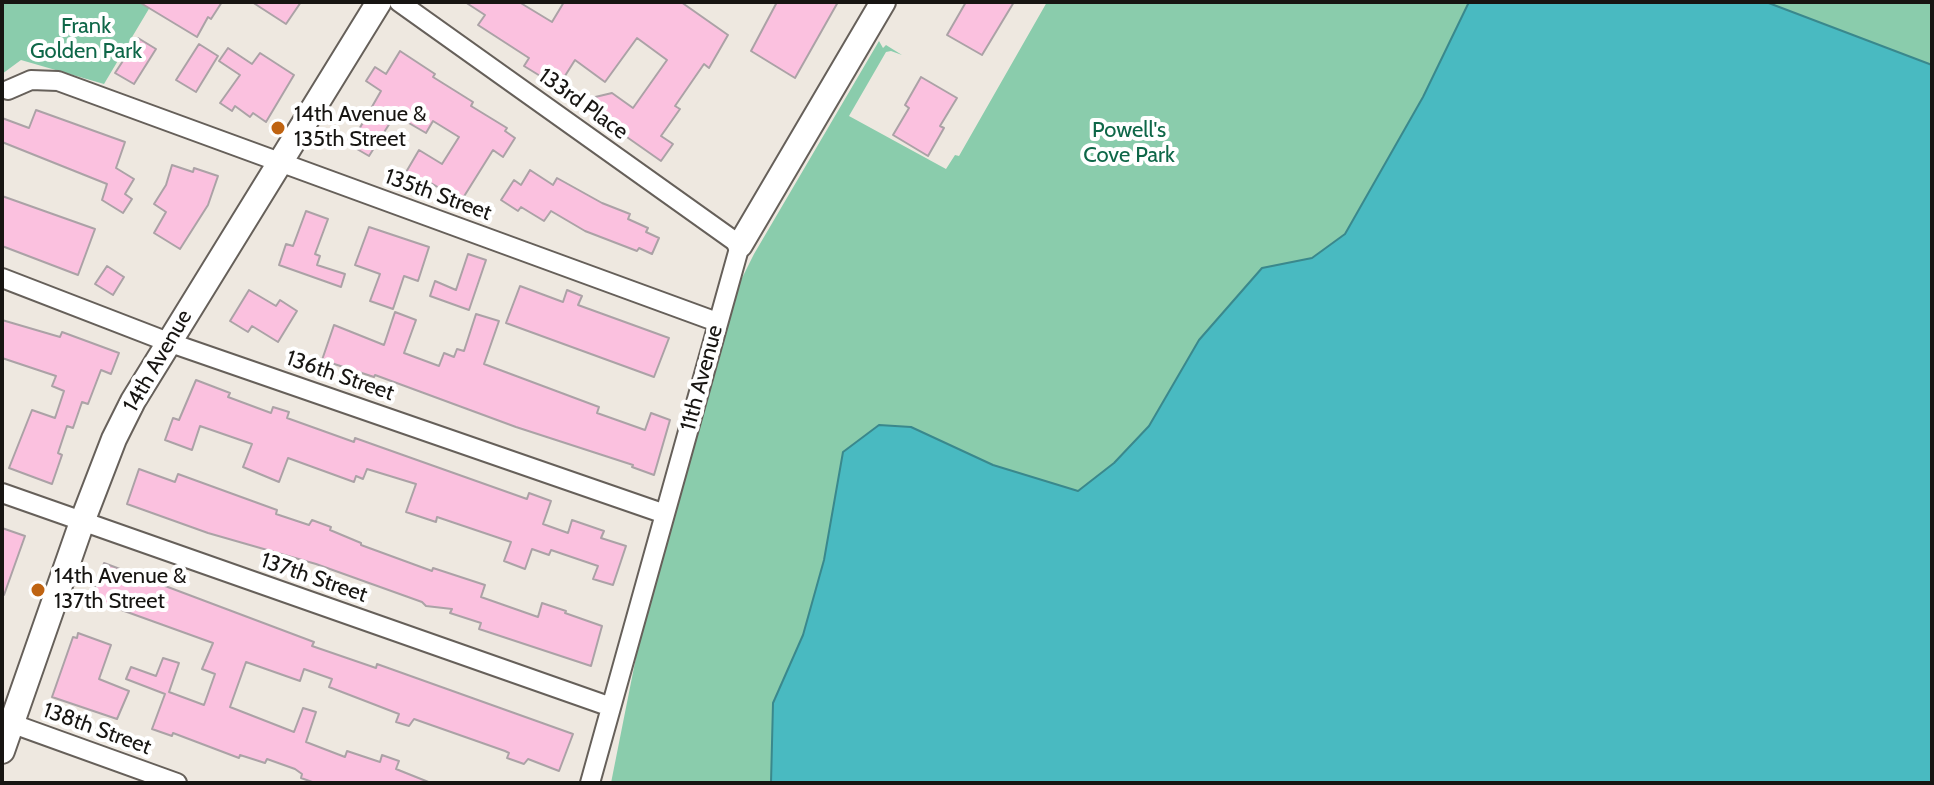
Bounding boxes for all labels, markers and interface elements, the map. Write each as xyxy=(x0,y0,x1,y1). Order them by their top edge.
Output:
park label: Frank Golden Park xyxy=(30,14,142,66)
street label: 133rd Place xyxy=(533,63,633,145)
place label: 14th Avenue & 135th Street xyxy=(294,102,426,154)
park label: Powell's Cove Park xyxy=(1083,118,1175,170)
marker: 14th Avenue & 135th Street xyxy=(269,119,287,137)
street label: 135th Street xyxy=(381,163,495,227)
street label: 14th Avenue xyxy=(118,305,198,417)
street label: 11th Avenue xyxy=(675,322,729,434)
street label: 136th Street xyxy=(283,345,397,407)
street label: 137th Street xyxy=(257,547,371,609)
place label: 14th Avenue & 137th Street xyxy=(54,564,186,616)
marker: 14th Avenue & 137th Street xyxy=(29,581,47,599)
street label: 138th Street xyxy=(39,697,155,761)

